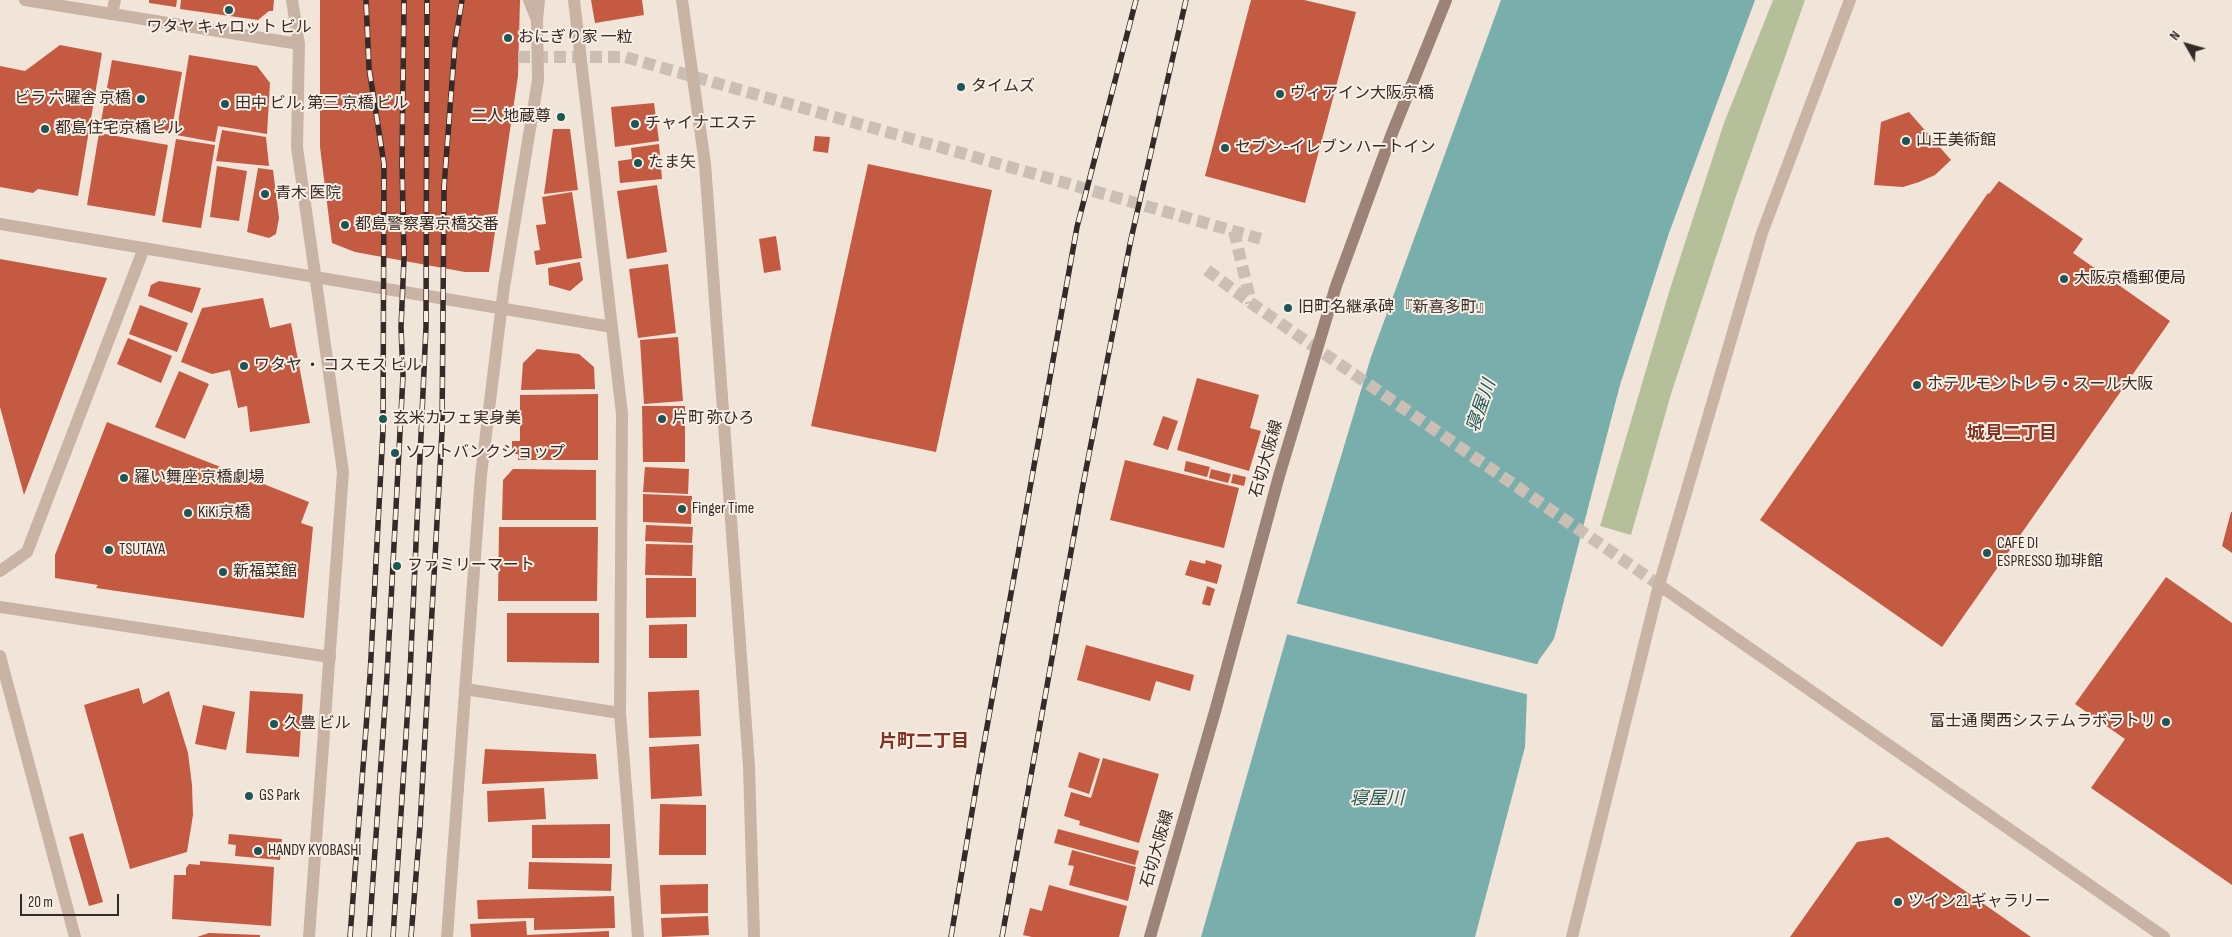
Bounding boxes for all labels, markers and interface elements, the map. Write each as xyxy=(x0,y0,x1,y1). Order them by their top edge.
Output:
marker: ワタヤ キャロット ビル xyxy=(223,4,235,16)
place label: ワタヤ キャロット ビル xyxy=(146,18,312,38)
north arrow xyxy=(2162,20,2212,70)
text: N xyxy=(2166,27,2184,44)
place label: おにぎり家 一粒 xyxy=(518,28,633,48)
marker: おにぎり家 一粒 xyxy=(502,32,514,44)
place label: タイムズ xyxy=(971,77,1035,97)
marker: タイムズ xyxy=(955,81,967,93)
place label: ヴィアイン大阪京橋 xyxy=(1290,84,1434,104)
marker: ヴィアイン大阪京橋 xyxy=(1274,88,1286,100)
place label: ビラ 六曜舎 京橋 xyxy=(14,89,131,109)
marker: ビラ 六曜舎 京橋 xyxy=(135,93,147,105)
place label: 田中 ビル, 第三 京橋 ビル xyxy=(235,94,408,114)
marker: 田中 ビル, 第三 京橋 ビル xyxy=(219,98,231,110)
place label: 二人地蔵尊 xyxy=(471,107,551,127)
marker: 二人地蔵尊 xyxy=(555,111,567,123)
place label: チャイナエステ xyxy=(645,114,757,134)
marker: チャイナエステ xyxy=(629,118,641,130)
place label: 都島住宅京橋ビル xyxy=(55,119,183,139)
marker: 都島住宅京橋ビル xyxy=(39,123,51,135)
place label: 山王美術館 xyxy=(1916,131,1996,151)
marker: 山王美術館 xyxy=(1900,135,1912,147)
place label: セブン-イレブン ハートイン xyxy=(1235,138,1435,158)
marker: セブン-イレブン ハートイン xyxy=(1219,142,1231,154)
place label: たま矢 xyxy=(648,153,696,173)
marker: たま矢 xyxy=(632,157,644,169)
place label: 青木 医院 xyxy=(275,184,342,204)
marker: 青木 医院 xyxy=(259,188,271,200)
place label: 都島警察署京橋交番 xyxy=(355,215,499,235)
marker: 都島警察署京橋交番 xyxy=(339,219,351,231)
place label: 大阪京橋郵便局 xyxy=(2074,269,2186,289)
marker: 大阪京橋郵便局 xyxy=(2058,273,2070,285)
place label: 旧町名継承碑 『新喜多町』 xyxy=(1298,298,1493,318)
marker: 旧町名継承碑 『新喜多町』 xyxy=(1282,302,1294,314)
place label: ワタヤ ・ コスモス ビル xyxy=(254,356,422,376)
marker: ワタヤ ・ コスモス ビル xyxy=(238,360,250,372)
place label: ホテルモントレ ラ・スール大阪 xyxy=(1927,375,2154,395)
water label: 寝屋川 xyxy=(1463,377,1501,435)
marker: ホテルモントレ ラ・スール大阪 xyxy=(1911,379,1923,391)
place label: 玄米カフェ実身美 xyxy=(393,409,521,429)
place label: 片町 弥ひろ xyxy=(672,409,755,429)
marker: 玄米カフェ実身美 xyxy=(377,413,389,425)
marker: 片町 弥ひろ xyxy=(656,413,668,425)
street label: 石切大阪線 xyxy=(1247,418,1287,500)
district label: 城見二丁目 xyxy=(1967,423,2057,445)
place label: ソフトバンクショップ xyxy=(405,443,565,463)
marker: ソフトバンクショップ xyxy=(389,447,401,459)
place label: 羅い舞座 京橋劇場 xyxy=(134,468,265,488)
marker: 羅い舞座 京橋劇場 xyxy=(118,472,130,484)
place label: Finger Time xyxy=(692,499,754,519)
place label: KiKi京橋 xyxy=(198,503,251,523)
marker: Finger Time xyxy=(676,503,688,515)
marker: KiKi京橋 xyxy=(182,507,194,519)
place label: CAFE DI ESPRESSO 珈琲館 xyxy=(1997,534,2103,572)
place label: TSUTAYA xyxy=(119,540,165,560)
marker: TSUTAYA xyxy=(103,544,115,556)
marker: CAFE DI ESPRESSO 珈琲館 xyxy=(1981,547,1993,559)
place label: ファミリーマート xyxy=(407,556,535,576)
marker: ファミリーマート xyxy=(391,560,403,572)
place label: 新福菜館 xyxy=(233,562,297,582)
marker: 新福菜館 xyxy=(217,566,229,578)
place label: 富士通 関西システムラボラトリ xyxy=(1929,712,2156,732)
place label: 久豊 ビル xyxy=(284,714,351,734)
marker: 富士通 関西システムラボラトリ xyxy=(2160,716,2172,728)
marker: 久豊 ビル xyxy=(268,718,280,730)
district label: 片町二丁目 xyxy=(879,731,969,753)
place label: GS Park xyxy=(259,786,300,806)
water label: 寝屋川 xyxy=(1350,788,1404,810)
marker: GS Park xyxy=(243,790,255,802)
street label: 石切大阪線 xyxy=(1138,808,1178,890)
place label: HANDY KYOBASHI xyxy=(268,841,362,861)
marker: HANDY KYOBASHI xyxy=(252,845,264,857)
scale bar xyxy=(22,884,121,916)
place label: ツイン21 ギャラリー xyxy=(1908,892,2051,912)
text: 20 m xyxy=(28,893,53,912)
marker: ツイン21 ギャラリー xyxy=(1892,896,1904,908)

